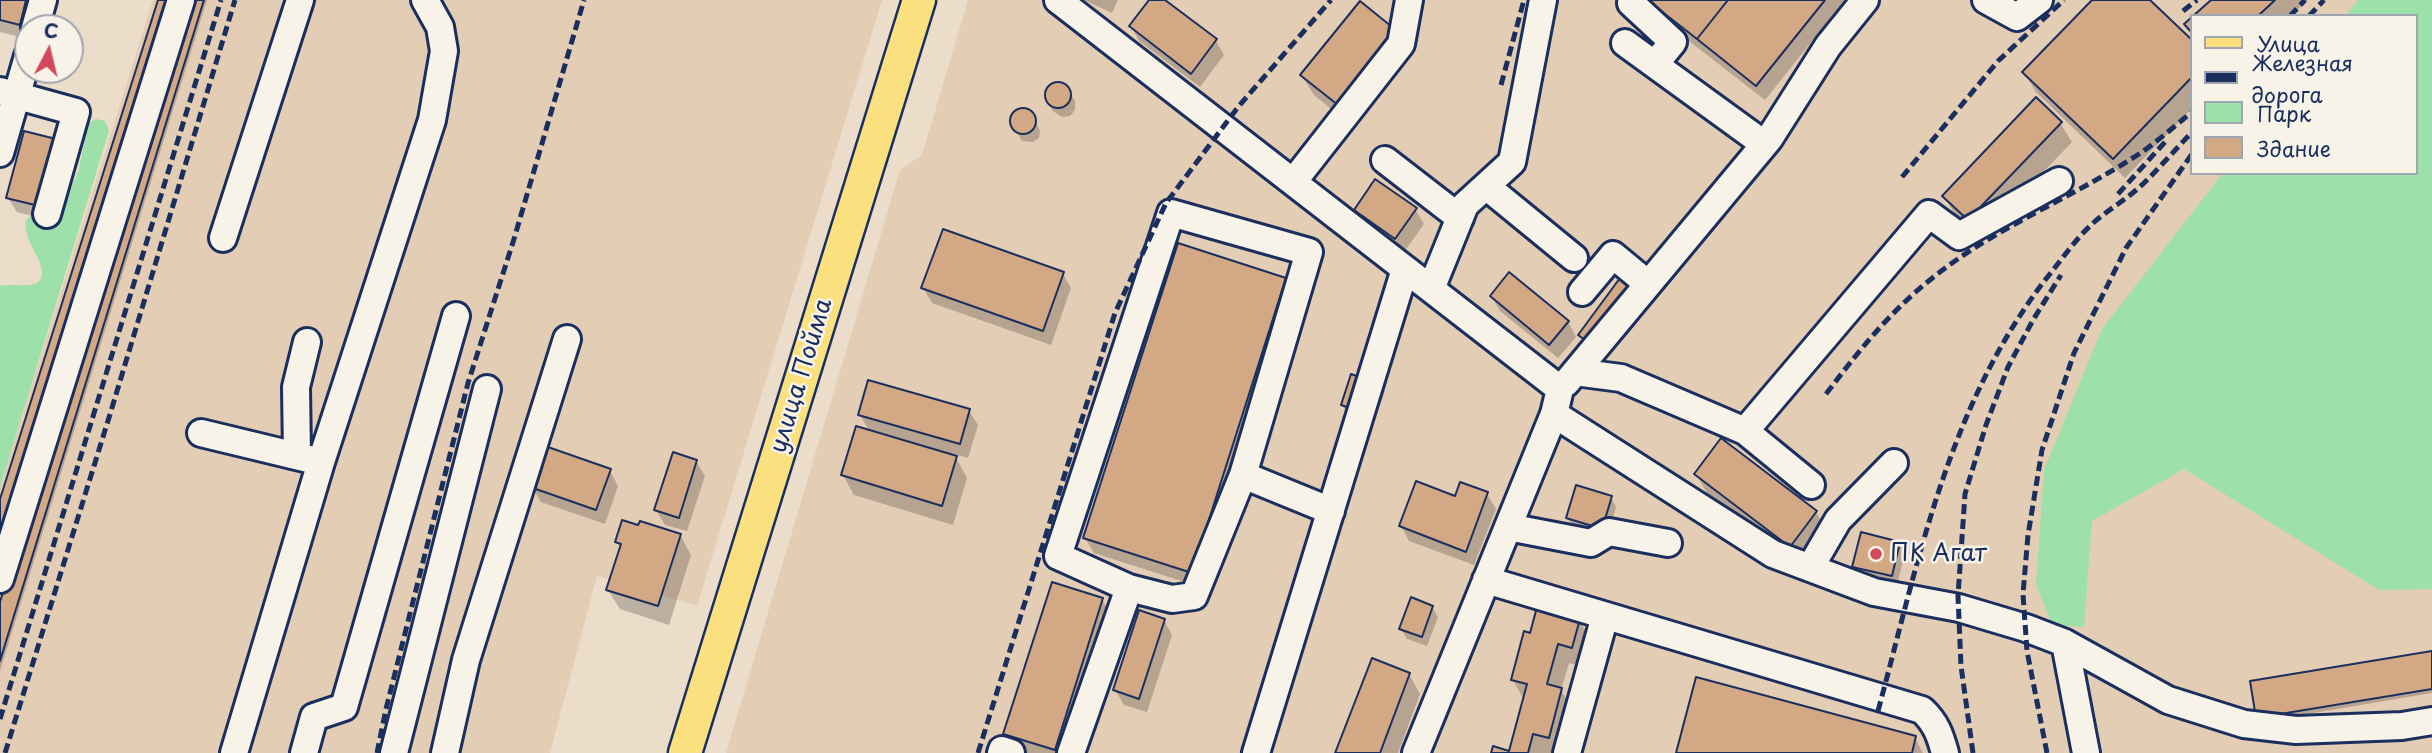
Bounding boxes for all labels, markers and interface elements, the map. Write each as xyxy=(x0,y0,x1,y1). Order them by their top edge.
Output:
north arrow xyxy=(14,14,84,84)
legend xyxy=(2190,14,2418,175)
text: С xyxy=(43,15,60,45)
text: Улица xyxy=(2257,27,2320,59)
text: Железная дорога xyxy=(2252,46,2353,110)
text: Парк xyxy=(2257,97,2311,129)
text: Здание xyxy=(2257,132,2331,164)
street label: улица Пойма xyxy=(765,295,839,457)
place label: ПК Агат xyxy=(1890,540,1987,568)
marker: ПК Агат xyxy=(1868,546,1884,562)

